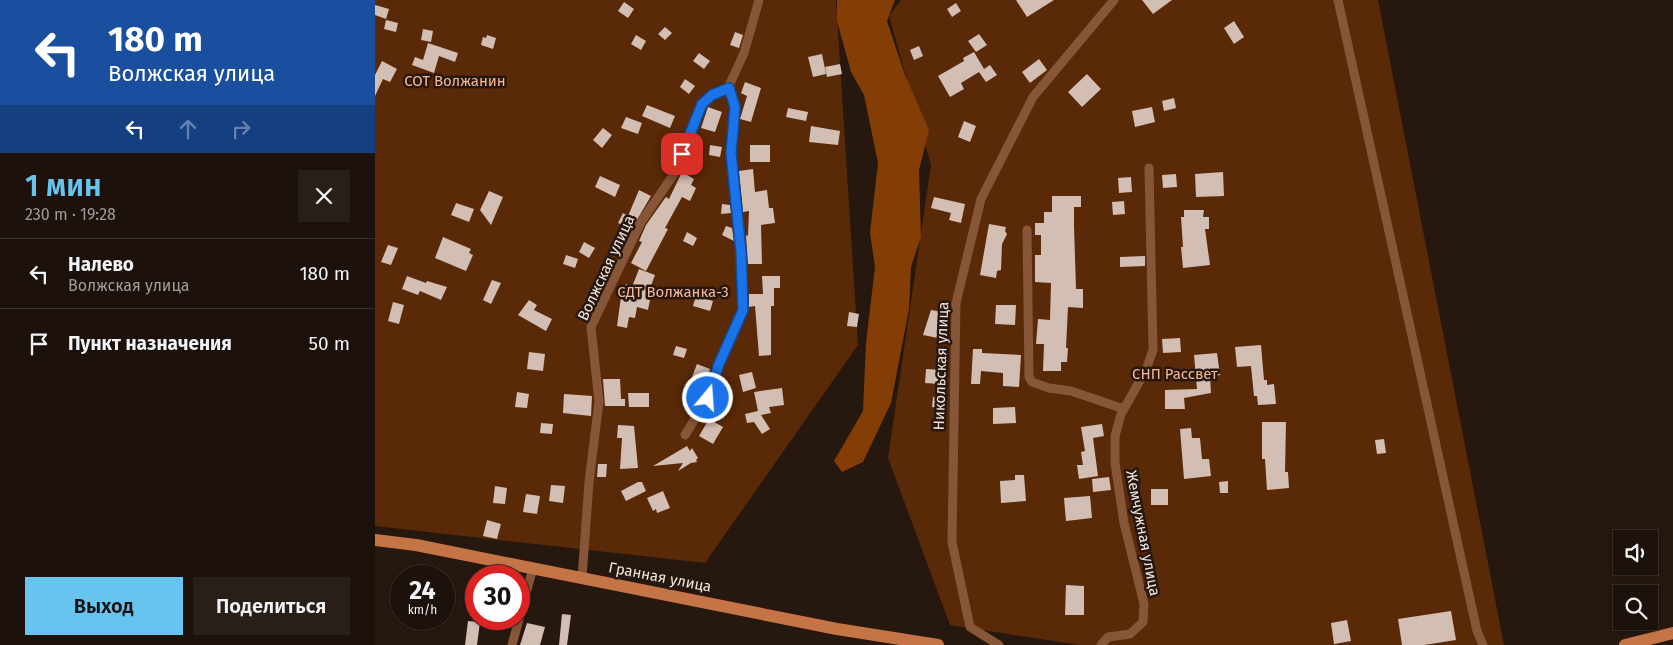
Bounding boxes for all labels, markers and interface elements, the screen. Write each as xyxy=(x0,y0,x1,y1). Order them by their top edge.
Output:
text: 180 m xyxy=(108,18,203,60)
icon: left xyxy=(25,20,90,85)
text: Волжская улица xyxy=(108,60,275,87)
park label: СОТ Волжанин xyxy=(404,72,506,90)
icon: left xyxy=(121,115,149,143)
icon: ahead xyxy=(174,115,202,143)
icon: right xyxy=(227,115,255,143)
pin xyxy=(661,133,703,175)
icon: arrive xyxy=(668,140,696,168)
text: 1 мин xyxy=(25,168,102,204)
button: close xyxy=(298,170,350,222)
text: 230 m · 19:28 xyxy=(25,205,116,224)
street label: Волжская улица xyxy=(574,213,638,323)
text: Налево xyxy=(68,253,134,276)
icon: left xyxy=(25,260,53,288)
text: 180 m xyxy=(299,262,350,285)
text: Волжская улица xyxy=(68,276,190,295)
park label: СДТ Волжанка-3 xyxy=(617,283,729,301)
street label: Никольская улица xyxy=(930,301,952,431)
icon: arrive xyxy=(25,330,53,358)
text: Пункт назначения xyxy=(68,332,232,355)
text: 50 m xyxy=(309,332,350,355)
park label: СНП Рассвет xyxy=(1132,365,1218,383)
position arrow xyxy=(681,371,733,423)
street label: Жемчужная улица xyxy=(1122,469,1164,597)
map controls xyxy=(1613,530,1658,630)
button: sound xyxy=(1613,530,1658,575)
street label: Гранная улица xyxy=(607,558,713,596)
speed limit sign: 30 xyxy=(465,565,530,630)
text: 24 xyxy=(409,576,436,606)
button: Выход xyxy=(25,577,183,635)
button: Поделиться xyxy=(193,577,350,635)
button: search xyxy=(1613,585,1658,630)
text: km/h xyxy=(408,603,437,617)

